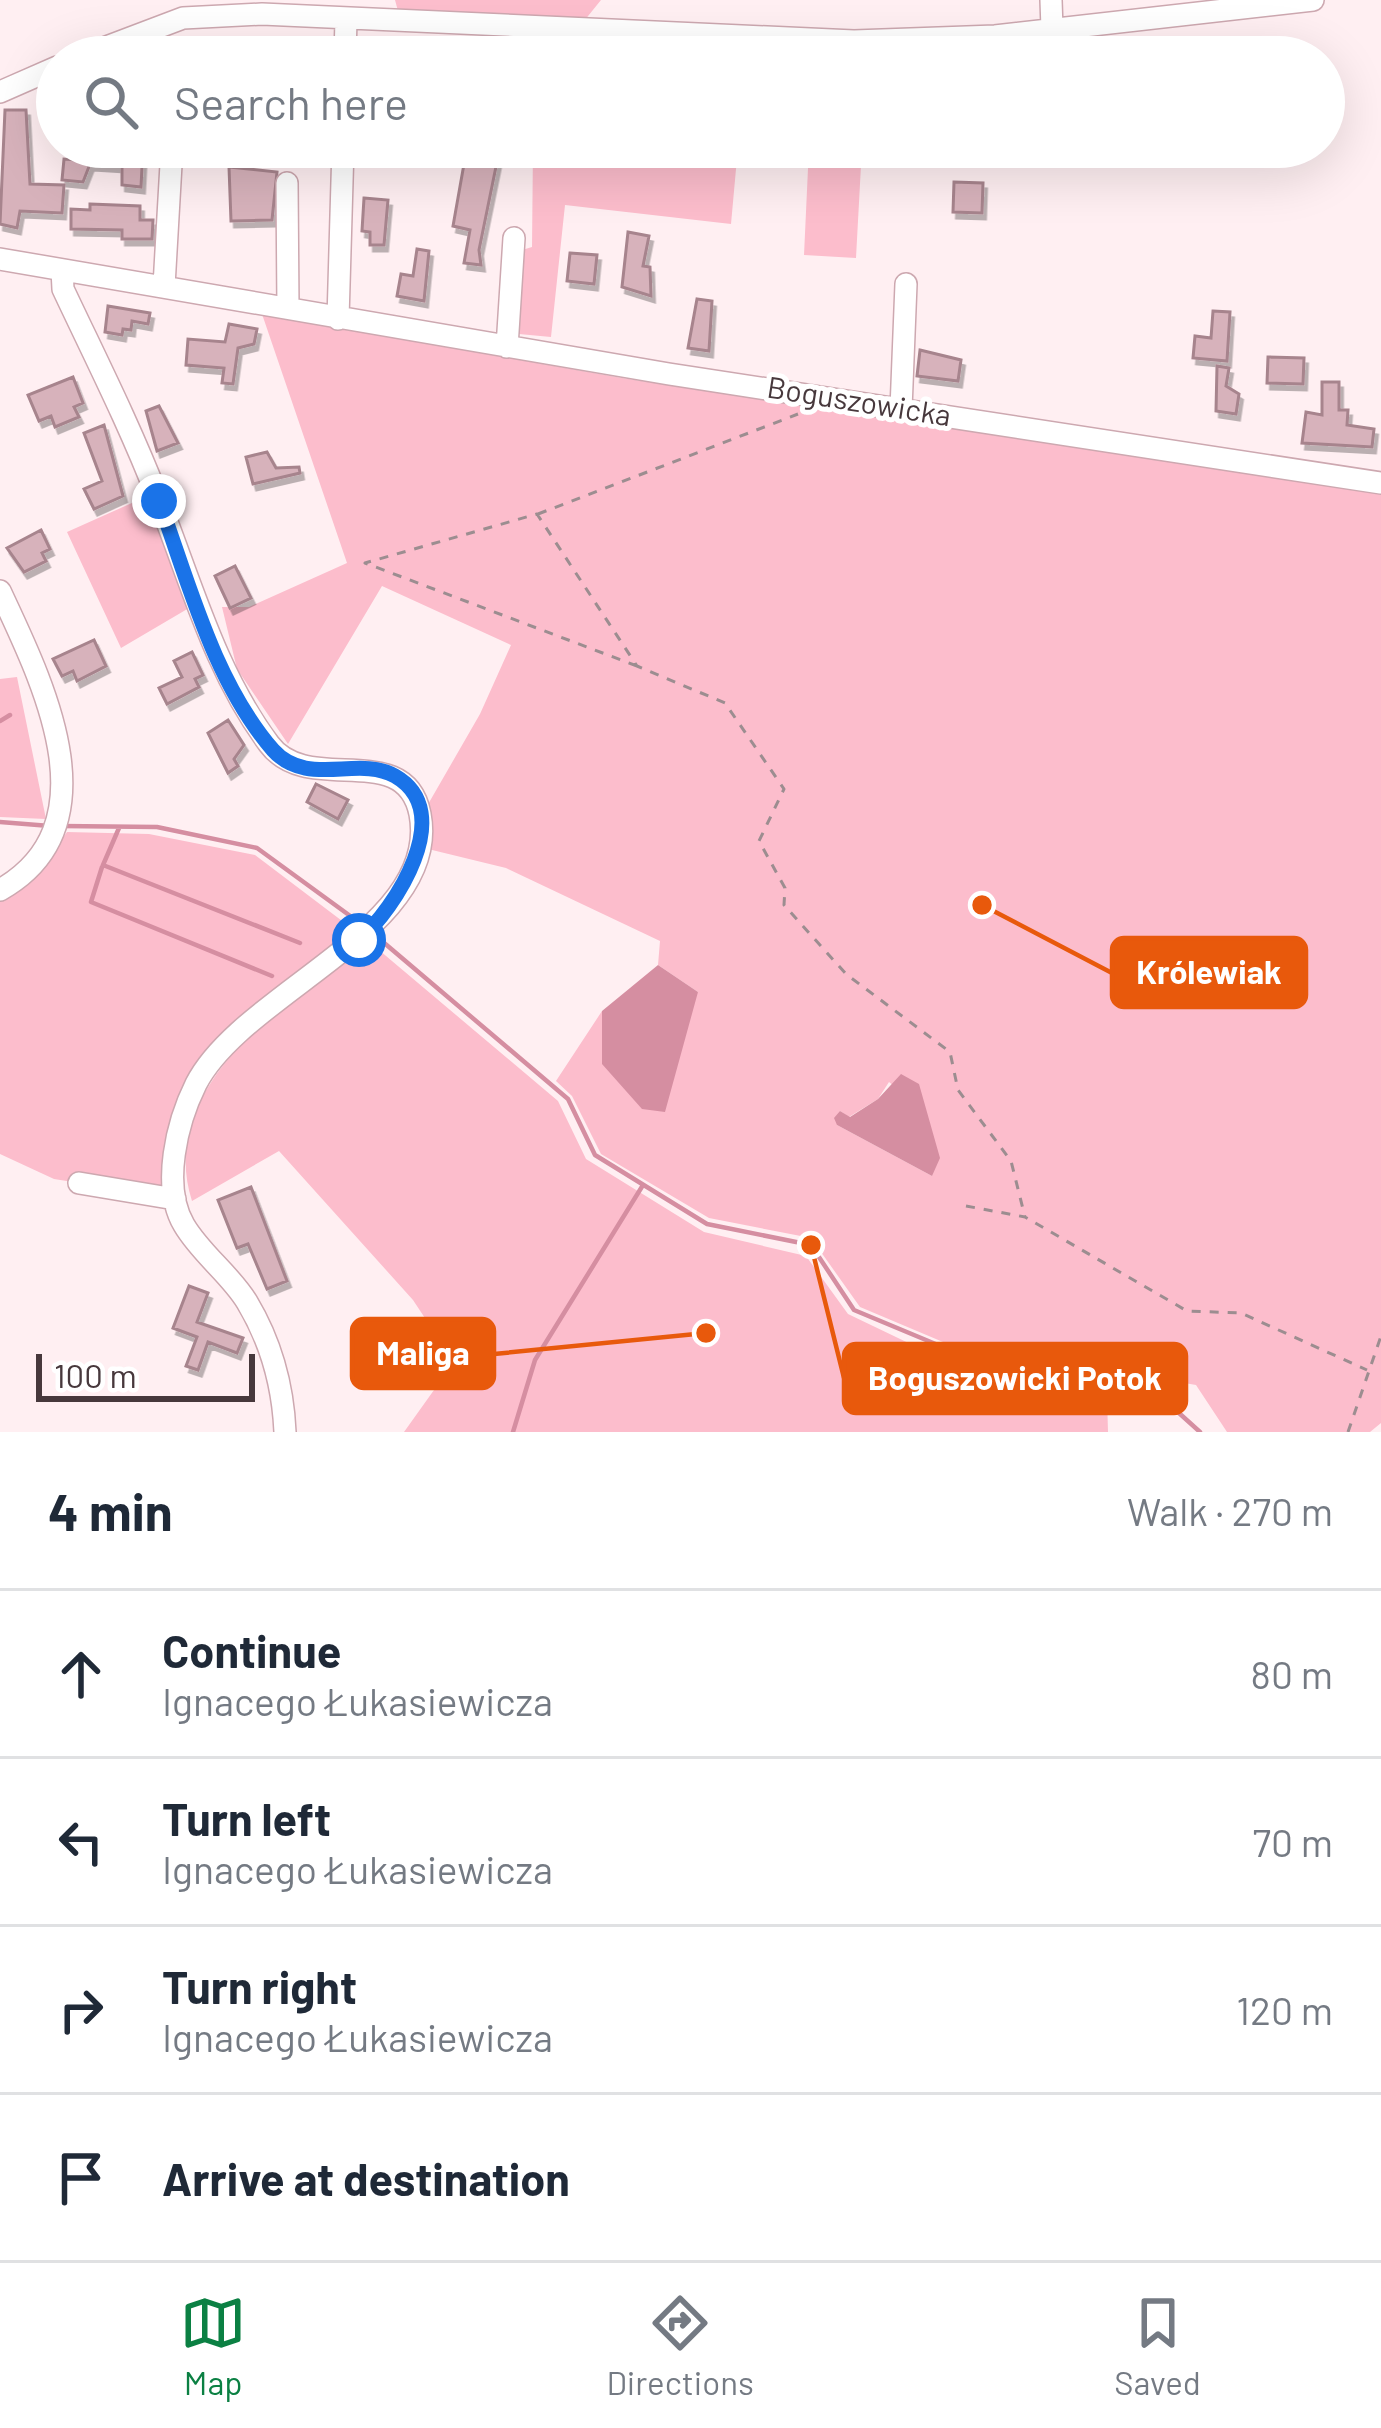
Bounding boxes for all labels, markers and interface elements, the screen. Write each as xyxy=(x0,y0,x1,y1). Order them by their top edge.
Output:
search box xyxy=(36,36,1345,168)
icon: search xyxy=(78,69,144,135)
text: Search here xyxy=(174,75,408,129)
street label: Boguszowicka xyxy=(765,368,954,432)
route end xyxy=(132,474,186,528)
route start xyxy=(332,913,386,967)
callout: Królewiak xyxy=(1112,938,1306,1007)
text: Królewiak xyxy=(1136,951,1282,991)
callout: Maliga xyxy=(352,1319,494,1388)
text: Maliga xyxy=(376,1332,470,1372)
callout: Boguszowicki Potok xyxy=(844,1344,1186,1413)
scale bar xyxy=(36,1348,255,1401)
text: 100 m xyxy=(54,1355,137,1395)
text: Boguszowicki Potok xyxy=(868,1357,1162,1397)
text: 4 min xyxy=(48,1480,173,1541)
text: Walk · 270 m xyxy=(1127,1487,1333,1534)
text: Continue xyxy=(162,1623,341,1677)
icon: ahead xyxy=(48,1641,114,1707)
text: 80 m xyxy=(1251,1650,1333,1697)
text: Ignacego Łukasiewicza xyxy=(162,1677,553,1724)
text: Turn left xyxy=(162,1791,331,1845)
icon: left xyxy=(48,1809,114,1875)
text: 70 m xyxy=(1252,1818,1333,1865)
text: Ignacego Łukasiewicza xyxy=(162,1845,553,1892)
text: Turn right xyxy=(162,1959,357,2013)
icon: right xyxy=(48,1977,114,2043)
text: 120 m xyxy=(1236,1986,1333,2033)
text: Ignacego Łukasiewicza xyxy=(162,2013,553,2060)
icon: arrive xyxy=(48,2145,114,2211)
text: Arrive at destination xyxy=(162,2151,570,2205)
tab: Map xyxy=(180,2290,246,2402)
tab: Directions xyxy=(606,2290,754,2402)
tab: Saved xyxy=(1114,2290,1201,2402)

